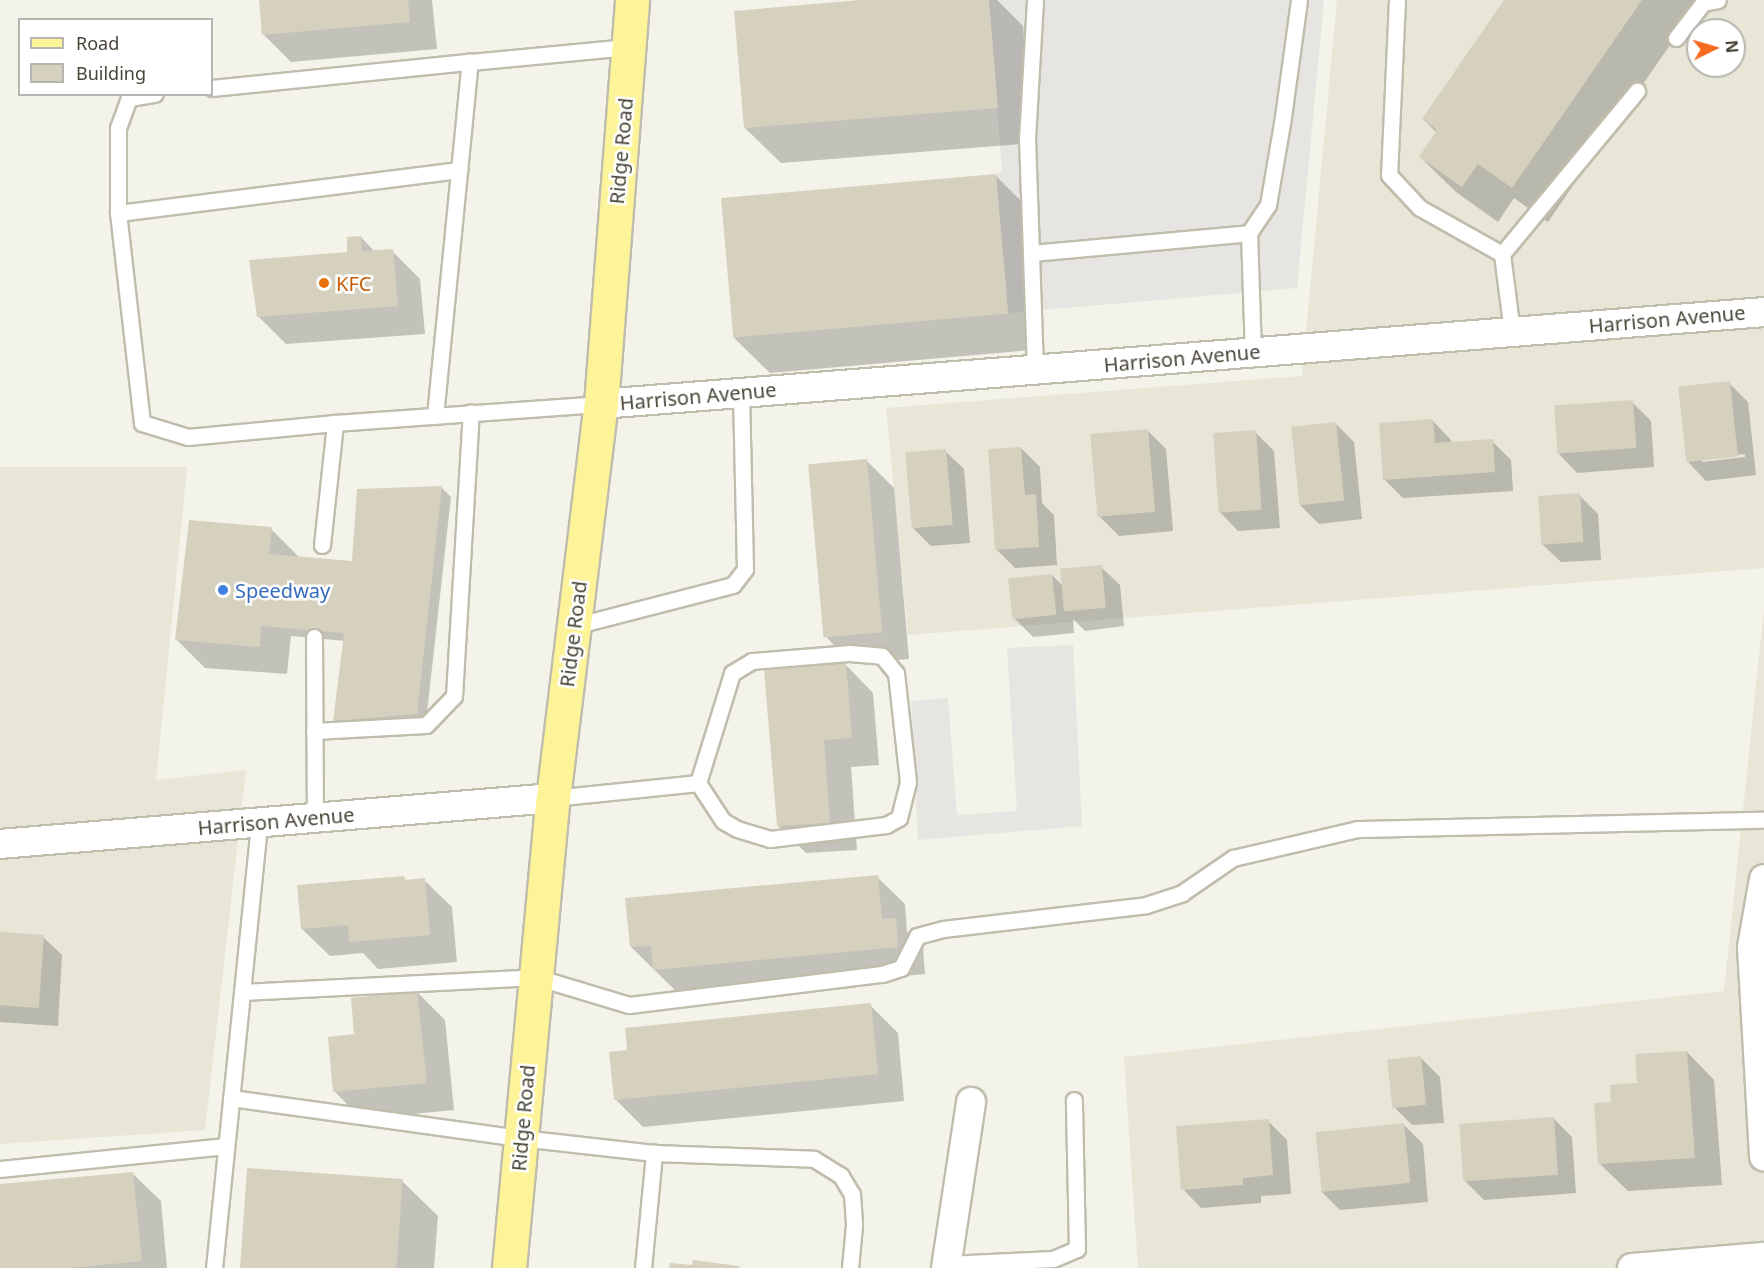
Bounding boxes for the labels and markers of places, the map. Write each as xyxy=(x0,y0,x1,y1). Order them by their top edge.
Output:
place label: KFC xyxy=(336,271,371,295)
marker: KFC xyxy=(317,276,331,290)
place label: Speedway xyxy=(235,578,330,602)
marker: Speedway xyxy=(216,583,230,597)

